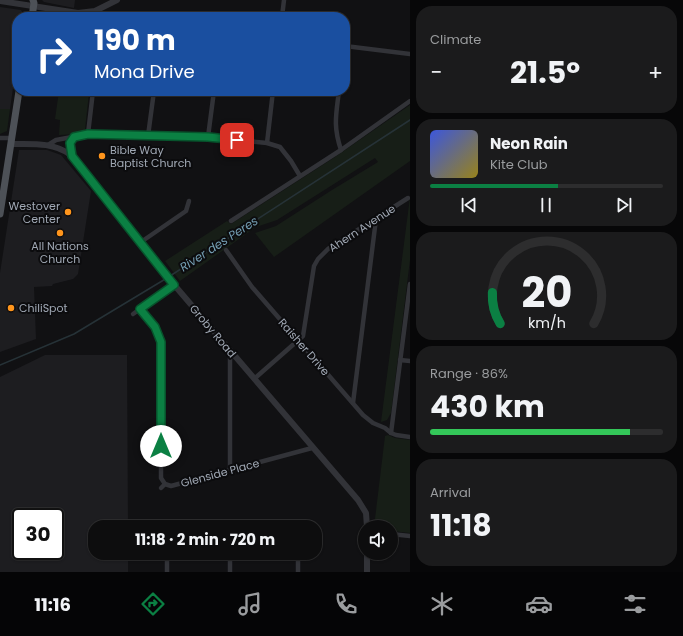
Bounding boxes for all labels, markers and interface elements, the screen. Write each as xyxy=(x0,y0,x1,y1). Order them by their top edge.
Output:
text: 190 m xyxy=(94,21,176,60)
icon: right xyxy=(28,28,80,80)
text: Climate xyxy=(430,30,481,49)
text: 21.5° xyxy=(510,51,580,94)
text: − xyxy=(430,57,442,88)
text: + xyxy=(648,57,663,88)
text: Mona Drive xyxy=(94,59,195,84)
pin xyxy=(220,123,254,157)
icon: arrive xyxy=(226,129,248,151)
text: Neon Rain xyxy=(490,133,568,154)
place label: Bible Way Baptist Church xyxy=(110,142,191,171)
marker: Bible Way Baptist Church xyxy=(97,151,107,161)
text: Kite Club xyxy=(490,155,548,174)
icon: previous xyxy=(458,194,480,216)
icon: pause xyxy=(535,194,557,216)
icon: next xyxy=(613,194,635,216)
place label: Westover Center xyxy=(9,198,60,227)
street label: Ahern Avenue xyxy=(325,200,399,256)
marker: Westover Center xyxy=(63,207,73,217)
water label: River des Peres xyxy=(176,212,261,275)
marker: All Nations Church xyxy=(55,228,65,238)
place label: All Nations Church xyxy=(31,238,89,267)
text: 20 xyxy=(521,263,572,322)
place label: ChiliSpot xyxy=(19,300,68,316)
street label: Groby Road xyxy=(186,301,240,361)
marker: ChiliSpot xyxy=(6,303,16,313)
text: km/h xyxy=(527,313,566,333)
street label: Raisher Drive xyxy=(275,315,333,379)
text: Range · 86% xyxy=(430,364,508,383)
text: 430 km xyxy=(430,385,545,428)
position arrow xyxy=(140,425,182,467)
street label: Glenside Place xyxy=(179,455,261,491)
text: Arrival xyxy=(430,483,471,502)
text: 11:18 xyxy=(430,504,492,547)
speed limit sign: 30 xyxy=(12,508,64,560)
map controls xyxy=(358,520,398,560)
button: sound xyxy=(358,520,398,560)
text: 11:18 · 2 min · 720 m xyxy=(135,529,275,550)
icon: directions xyxy=(139,590,167,618)
icon: music xyxy=(236,590,264,618)
icon: phone xyxy=(332,590,360,618)
icon: climate xyxy=(428,590,456,618)
icon: car xyxy=(525,590,553,618)
icon: filters xyxy=(621,590,649,618)
text: 11:16 xyxy=(34,592,71,617)

